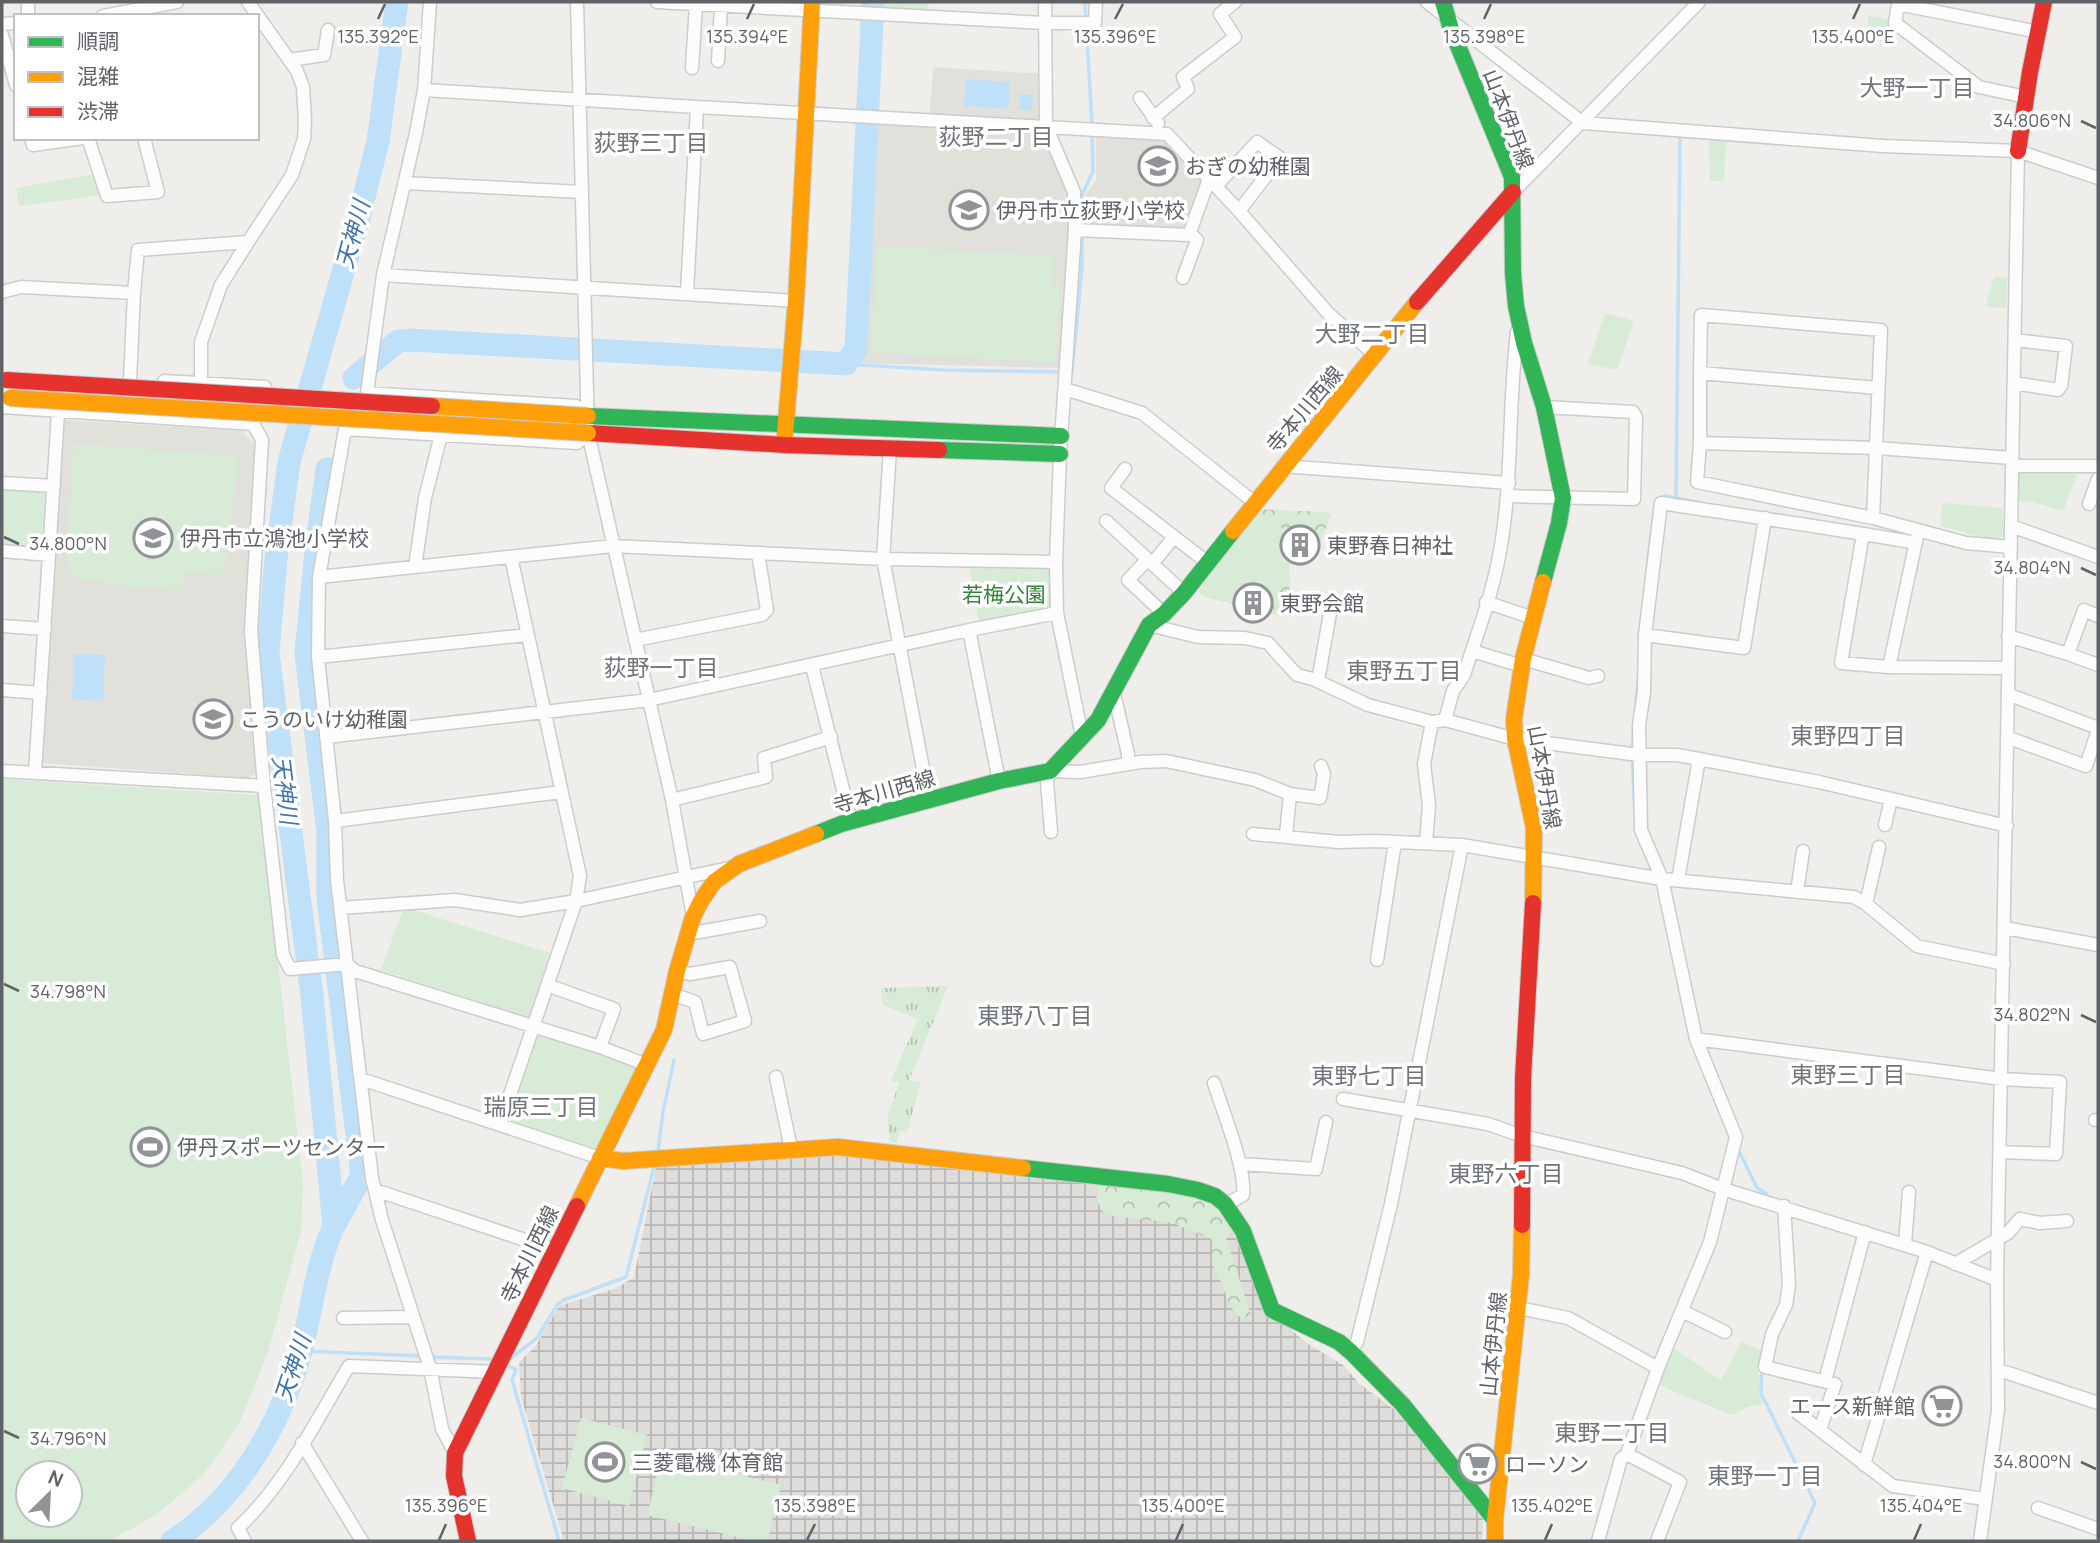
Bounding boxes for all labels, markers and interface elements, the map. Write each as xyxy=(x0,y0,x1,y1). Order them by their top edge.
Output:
legend xyxy=(14,14,259,140)
text: 135.392°E xyxy=(337,24,419,48)
text: 135.394°E xyxy=(706,24,788,48)
text: 135.396°E xyxy=(1074,24,1156,48)
text: 135.398°E xyxy=(1443,24,1525,48)
text: 135.400°E xyxy=(1812,24,1894,48)
text: 順調 xyxy=(77,27,119,55)
text: 混雑 xyxy=(77,62,119,90)
street label: 山本伊丹線 xyxy=(1477,65,1541,173)
district label: 大野一丁目 xyxy=(1860,71,1975,103)
text: 渋滞 xyxy=(77,97,119,125)
text: 34.806°N xyxy=(1993,108,2071,132)
district label: 荻野二丁目 xyxy=(939,120,1054,152)
district label: 荻野三丁目 xyxy=(594,126,709,158)
school or university icon: おぎの幼稚園 xyxy=(1137,145,1179,187)
place label: おぎの幼稚園 xyxy=(1185,152,1311,180)
school or university icon: 伊丹市立荻野小学校 xyxy=(948,189,990,231)
water label: 天神川 xyxy=(328,194,377,271)
place label: 伊丹市立荻野小学校 xyxy=(996,196,1185,224)
district label: 大野二丁目 xyxy=(1315,317,1430,349)
street label: 寺本川西線 xyxy=(1260,360,1348,458)
school or university icon: 伊丹市立鴻池小学校 xyxy=(132,517,174,559)
place label: 伊丹市立鴻池小学校 xyxy=(180,524,369,552)
building icon: 東野春日神社 xyxy=(1279,524,1321,566)
text: 34.800°N xyxy=(29,531,107,555)
place label: 東野春日神社 xyxy=(1327,531,1453,559)
text: 34.804°N xyxy=(1993,555,2071,579)
park label: 若梅公園 xyxy=(962,580,1046,608)
building icon: 東野会館 xyxy=(1232,582,1274,624)
place label: 東野会館 xyxy=(1280,589,1364,617)
district label: 荻野一丁目 xyxy=(604,651,719,683)
district label: 東野五丁目 xyxy=(1347,654,1462,686)
school or university icon: こうのいけ幼稚園 xyxy=(192,698,234,740)
place label: こうのいけ幼稚園 xyxy=(240,705,408,733)
district label: 東野四丁目 xyxy=(1791,719,1906,751)
street label: 山本伊丹線 xyxy=(1522,723,1568,831)
water label: 天神川 xyxy=(266,754,306,829)
street label: 寺本川西線 xyxy=(830,763,938,819)
text: 34.798°N xyxy=(30,979,106,1003)
district label: 東野八丁目 xyxy=(978,999,1093,1031)
text: 34.802°N xyxy=(1994,1002,2070,1026)
district label: 東野三丁目 xyxy=(1791,1058,1906,1090)
district label: 東野七丁目 xyxy=(1312,1059,1427,1091)
district label: 瑞原三丁目 xyxy=(484,1090,599,1122)
sports icon: 伊丹スポーツセンター xyxy=(129,1126,171,1168)
place label: 伊丹スポーツセンター xyxy=(177,1133,387,1161)
district label: 東野六丁目 xyxy=(1449,1157,1564,1189)
street label: 寺本川西線 xyxy=(493,1201,565,1307)
street label: 山本伊丹線 xyxy=(1474,1290,1512,1398)
water label: 天神川 xyxy=(266,1327,319,1406)
supermarket icon: エース新鮮館 xyxy=(1921,1385,1963,1427)
place label: エース新鮮館 xyxy=(1790,1392,1915,1420)
district label: 東野二丁目 xyxy=(1555,1416,1670,1448)
text: 34.796°N xyxy=(30,1426,106,1450)
sports icon: 三菱電機 体育館 xyxy=(584,1441,626,1483)
supermarket icon: ローソン xyxy=(1457,1443,1499,1485)
place label: 三菱電機 体育館 xyxy=(632,1448,783,1476)
text: 34.800°N xyxy=(1993,1449,2071,1473)
place label: ローソン xyxy=(1505,1450,1589,1478)
north arrow xyxy=(14,1459,84,1529)
district label: 東野一丁目 xyxy=(1708,1459,1823,1491)
text: N xyxy=(44,1464,67,1493)
text: 135.396°E xyxy=(405,1493,487,1517)
text: 135.398°E xyxy=(774,1493,856,1517)
text: 135.400°E xyxy=(1142,1493,1224,1517)
text: 135.402°E xyxy=(1511,1493,1593,1517)
text: 135.404°E xyxy=(1880,1493,1962,1517)

